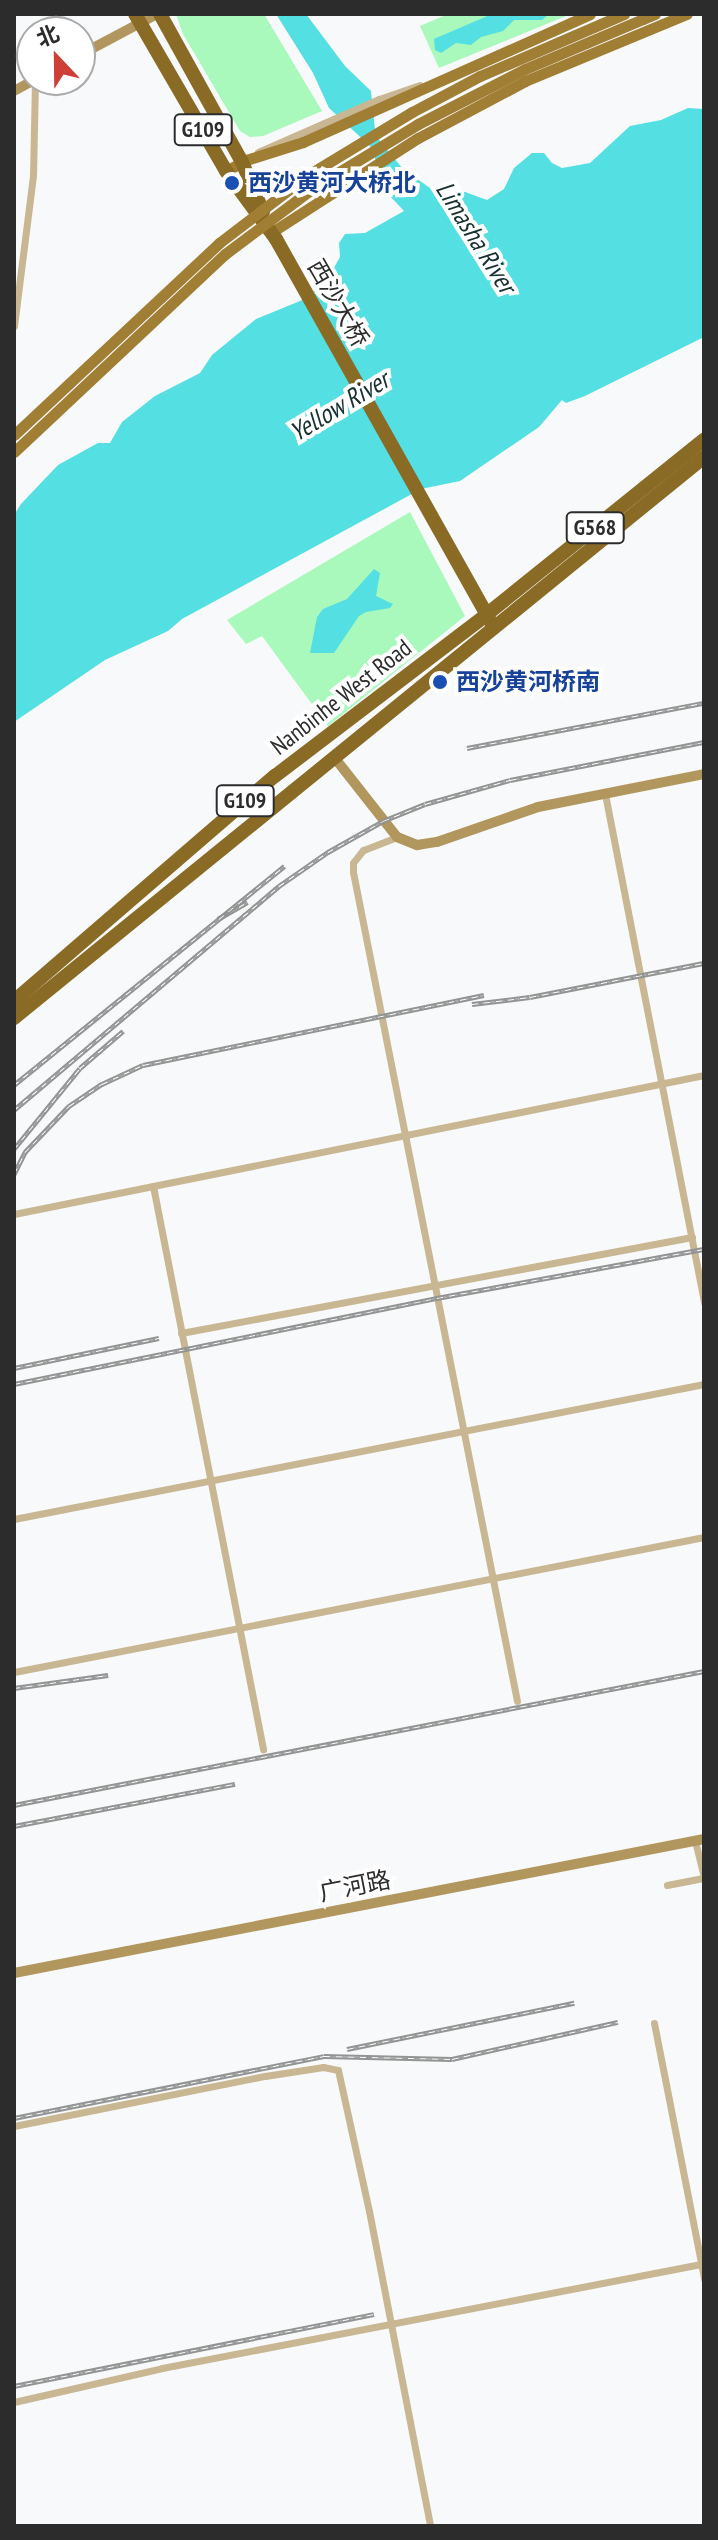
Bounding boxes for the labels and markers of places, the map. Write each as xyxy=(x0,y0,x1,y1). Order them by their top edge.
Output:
place label: 西沙黄河大桥北 xyxy=(248,169,416,197)
marker: 西沙黄河大桥北 xyxy=(223,174,241,192)
place label: 西沙黄河桥南 xyxy=(456,668,600,696)
marker: 西沙黄河桥南 xyxy=(431,673,449,691)

